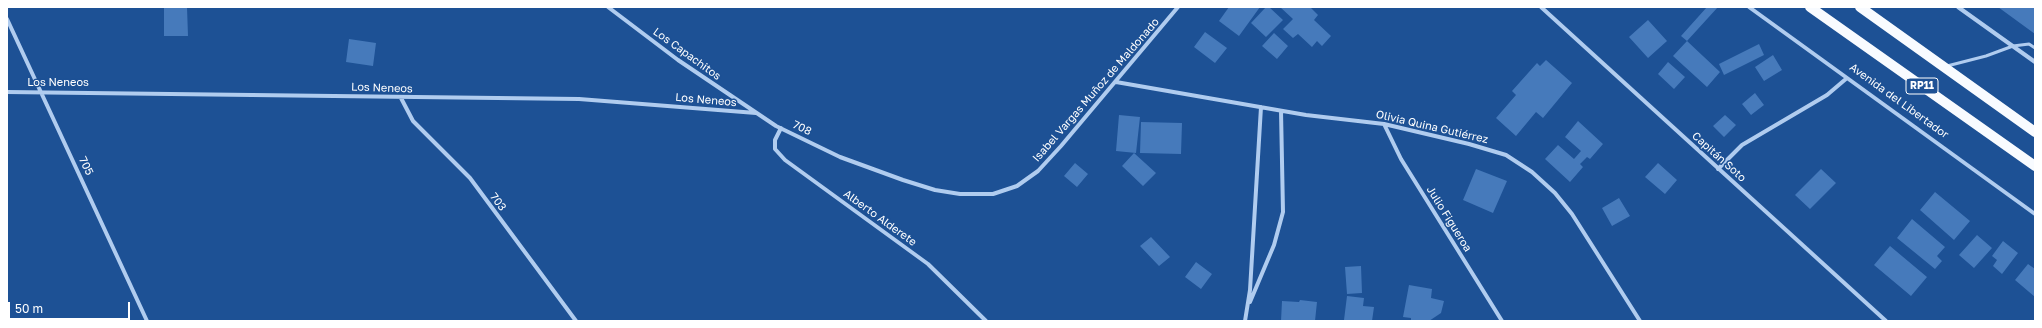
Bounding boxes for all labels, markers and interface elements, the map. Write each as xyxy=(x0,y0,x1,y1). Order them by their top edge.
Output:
street label: Isabel Vargas Muñoz de Maldonado xyxy=(1030,15,1162,165)
street label: Los Capachitos xyxy=(651,25,723,83)
street label: Avenida del Libertador xyxy=(1847,61,1951,141)
street label: Los Neneos xyxy=(27,76,89,90)
road number: RP11 xyxy=(1906,78,1938,94)
street label: Los Neneos xyxy=(351,80,413,96)
street label: Los Neneos xyxy=(675,91,737,109)
street label: Olivia Quina Gutiérrez xyxy=(1375,108,1489,146)
street label: 708 xyxy=(790,118,814,138)
street label: Capitán Soto xyxy=(1689,129,1749,185)
street label: 705 xyxy=(76,155,96,177)
street label: Julio Figueroa xyxy=(1424,184,1474,254)
street label: Alberto Alderete xyxy=(841,187,919,249)
street label: 703 xyxy=(487,190,509,214)
scale bar xyxy=(10,294,132,320)
text: 50 m xyxy=(15,301,43,316)

